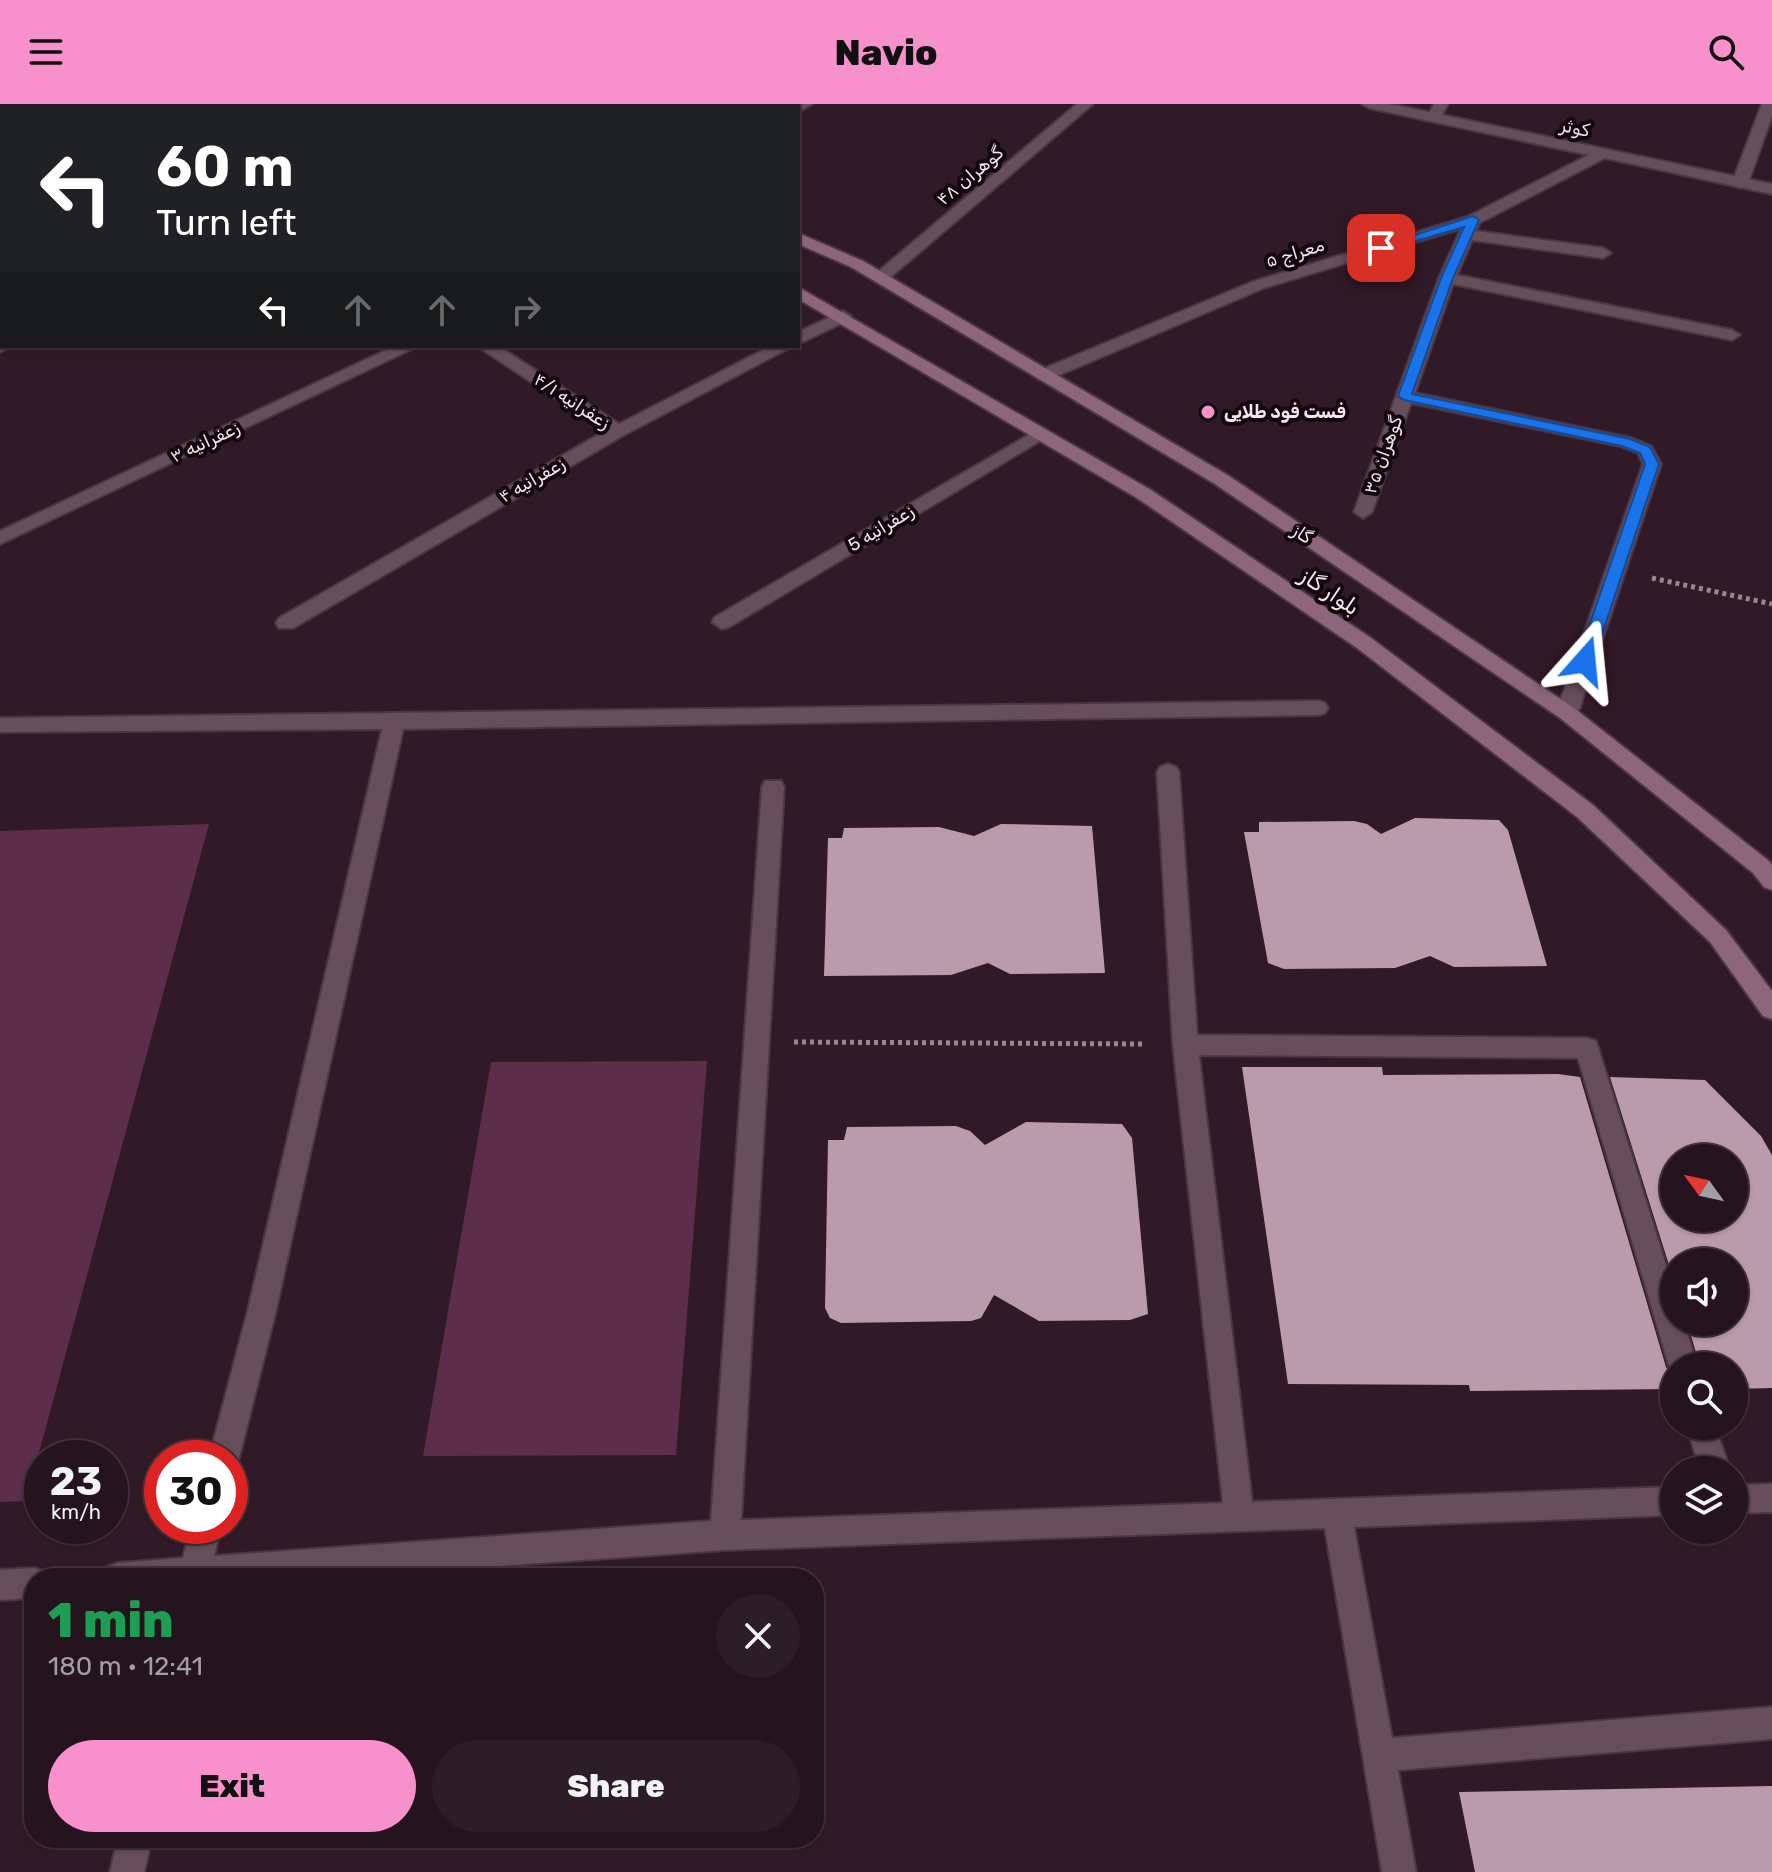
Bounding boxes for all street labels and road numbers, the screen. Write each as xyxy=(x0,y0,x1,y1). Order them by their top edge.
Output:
street label: کوثر xyxy=(1557,114,1592,142)
street label: گوهران ۴۸ xyxy=(932,142,1008,210)
street label: معراج ۵ xyxy=(1263,234,1327,273)
street label: زعفرانیه ۴/۱ xyxy=(530,368,614,434)
street label: گوهران ۳۵ xyxy=(1359,413,1407,497)
street label: زعفرانیه ۳ xyxy=(167,416,243,468)
street label: زعفرانیه ۴ xyxy=(495,452,569,508)
street label: 5 زعفرانیه xyxy=(844,500,918,556)
street label: گاز xyxy=(1287,519,1316,549)
street label: بلوار گاز xyxy=(1293,561,1365,621)

